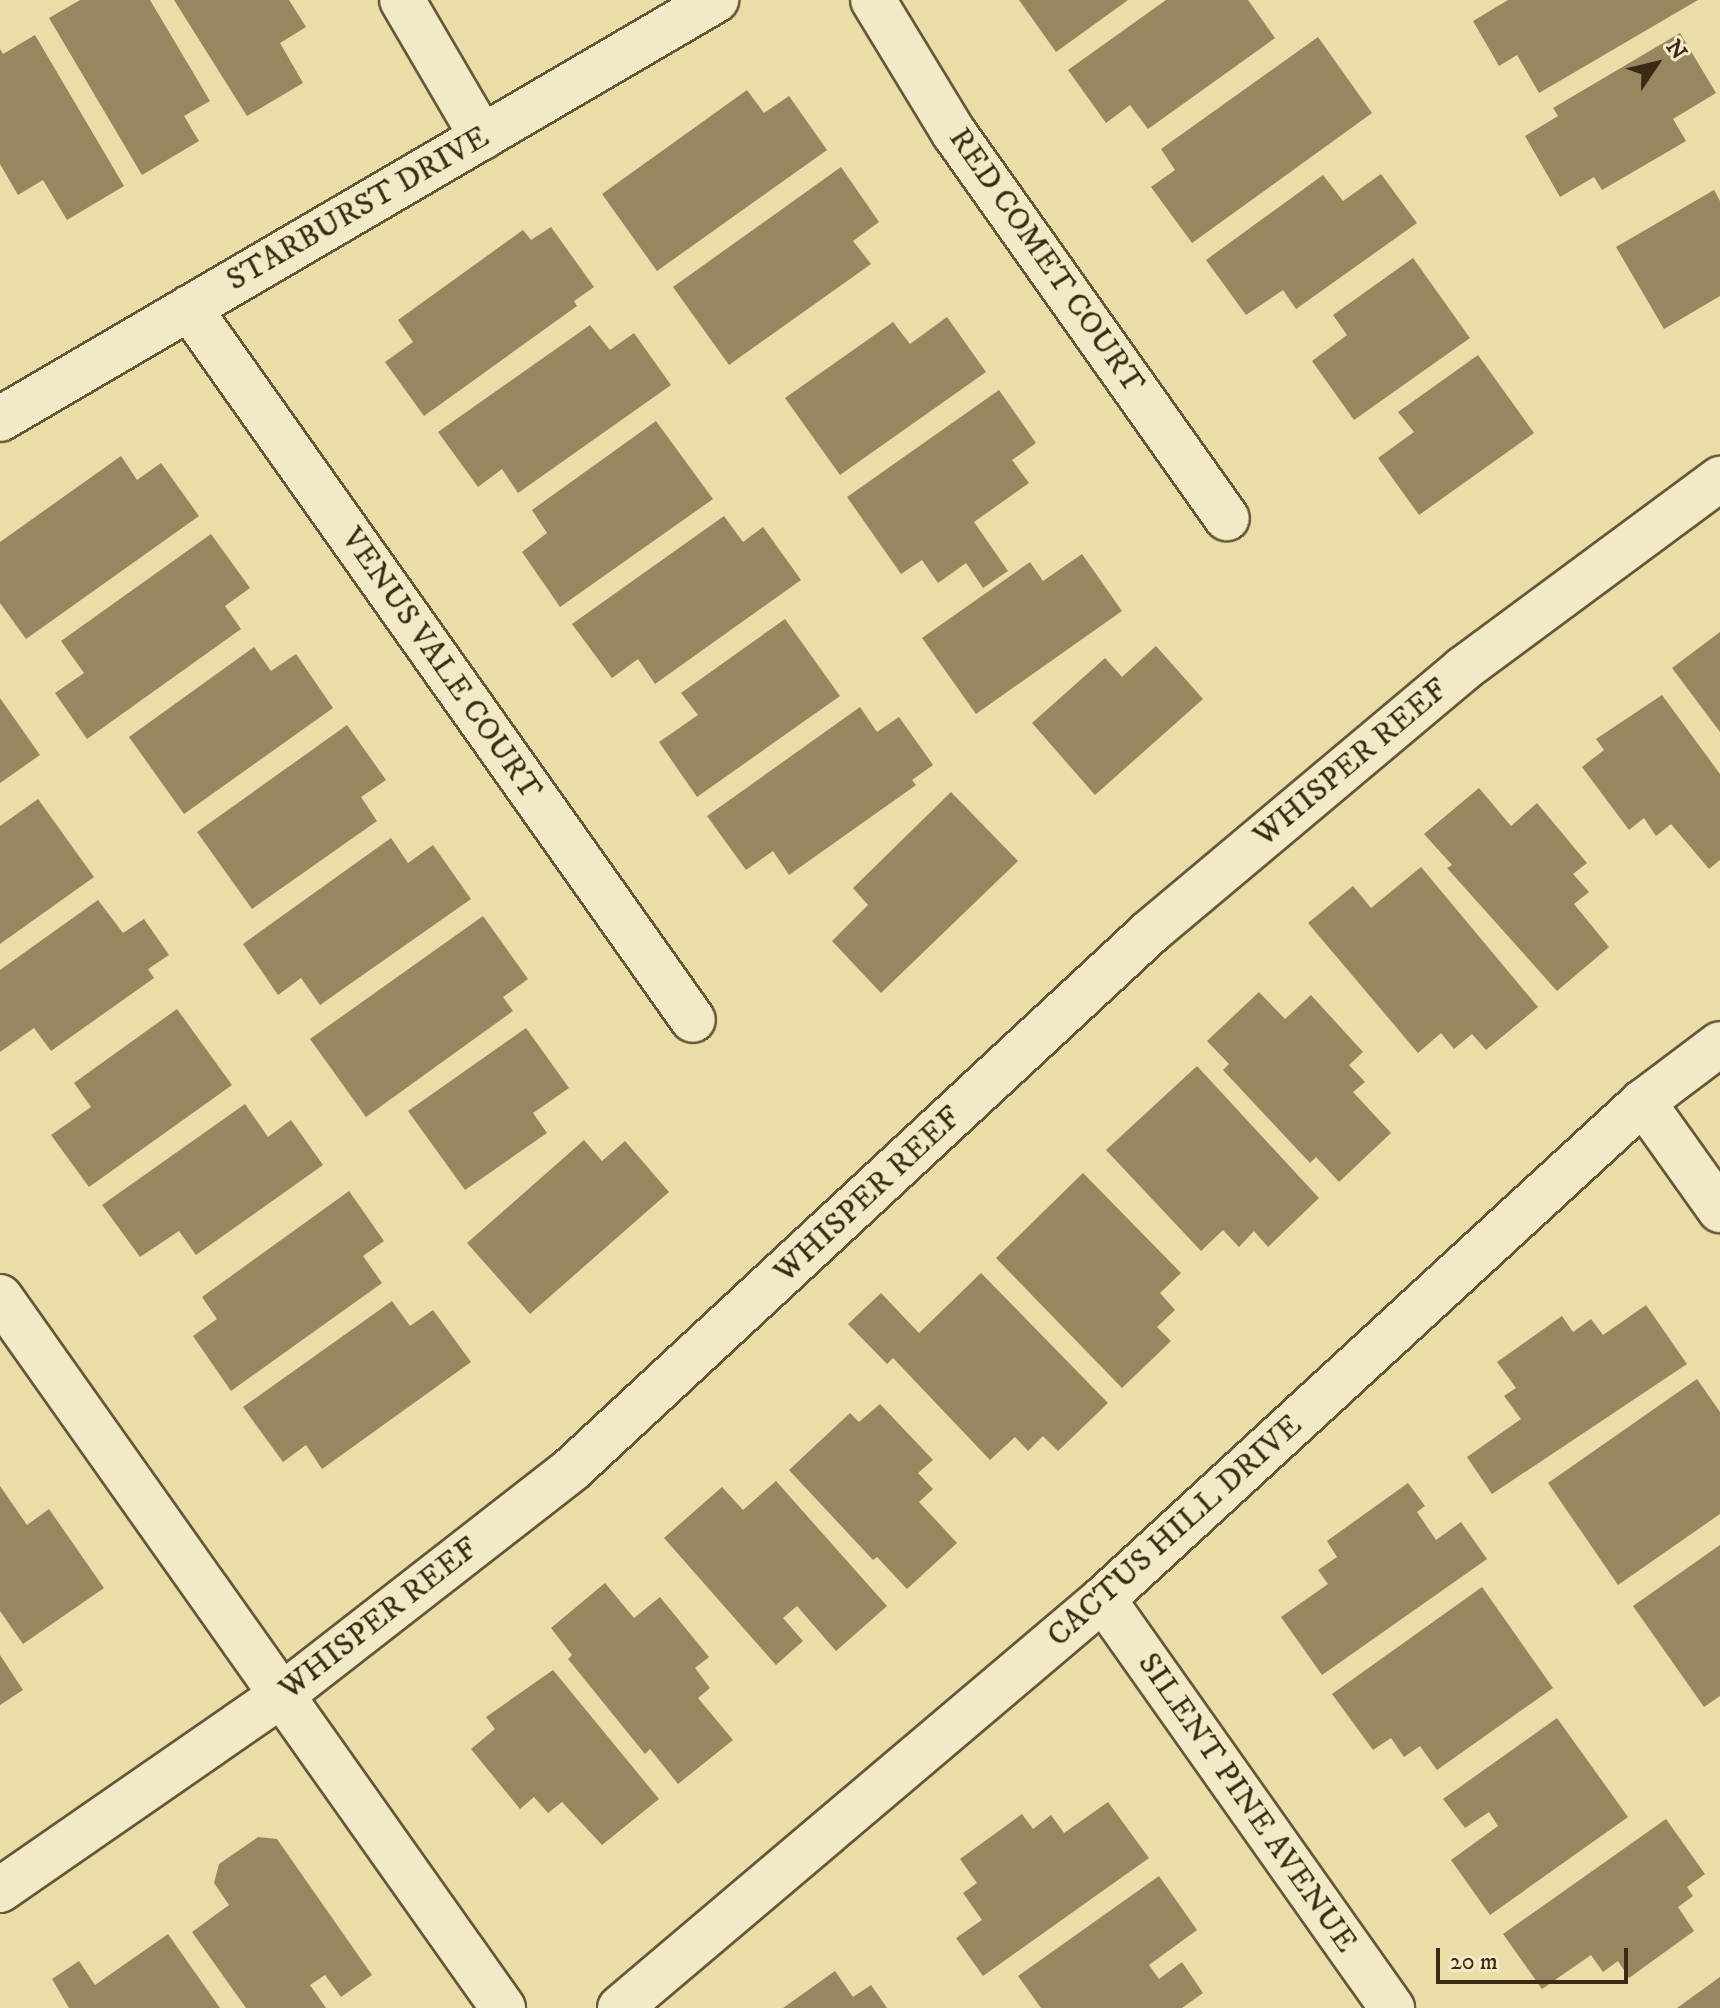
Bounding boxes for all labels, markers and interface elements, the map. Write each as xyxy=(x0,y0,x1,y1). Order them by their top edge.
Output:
north arrow xyxy=(1616,24,1696,104)
text: N xyxy=(1660,35,1692,65)
street label: STARBURST DRIVE xyxy=(220,118,496,300)
street label: RED COMET COURT xyxy=(940,121,1152,401)
street label: VENUS VALE COURT xyxy=(332,520,550,808)
street label: WHISPER REEF xyxy=(1246,671,1456,855)
street label: WHISPER REEF xyxy=(767,1099,969,1291)
street label: CACTUS HILL DRIVE xyxy=(1040,1407,1310,1655)
street label: WHISPER REEF xyxy=(272,1529,486,1709)
street label: SILENT PINE AVENUE xyxy=(1129,1646,1365,1960)
scale bar xyxy=(1440,1932,1632,1982)
text: 20 m xyxy=(1450,1947,1498,1977)

